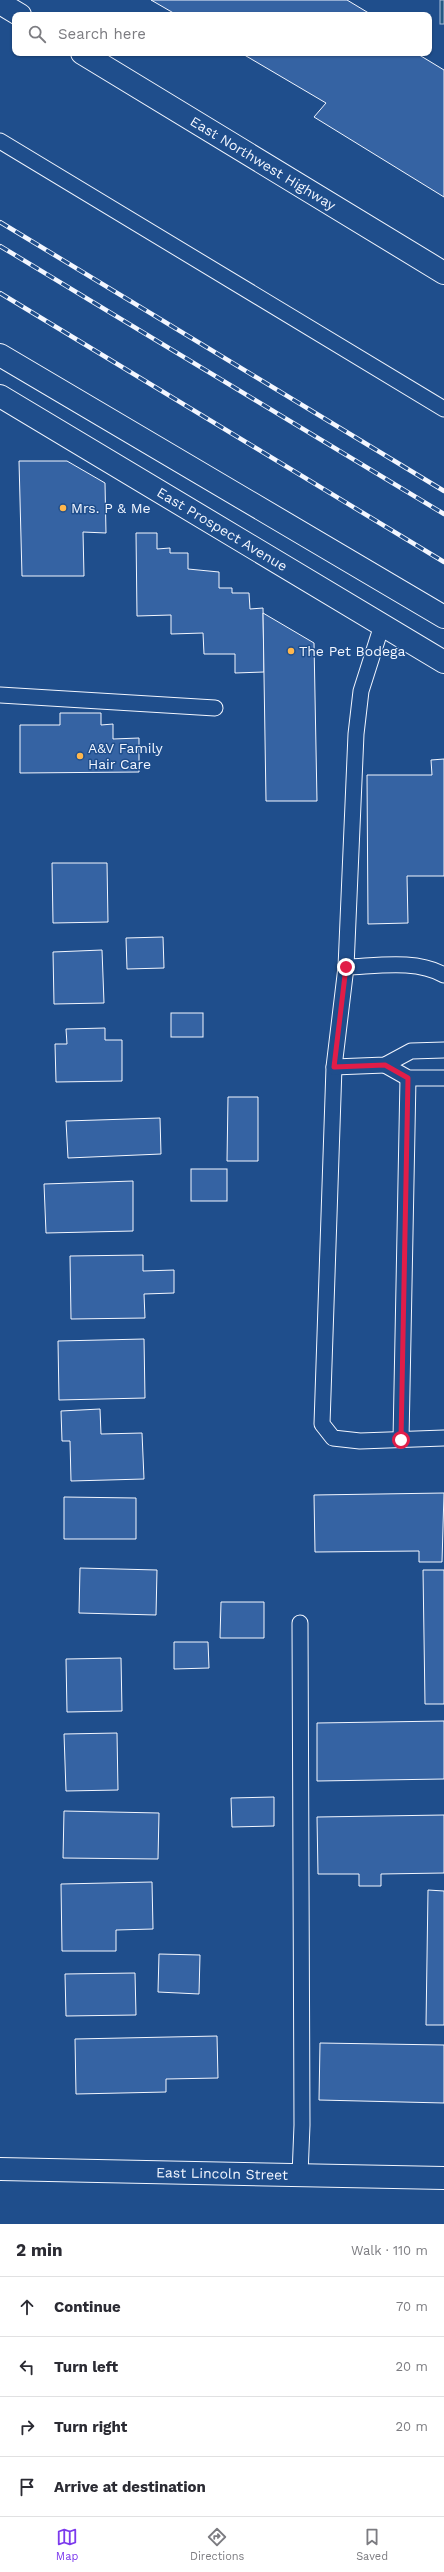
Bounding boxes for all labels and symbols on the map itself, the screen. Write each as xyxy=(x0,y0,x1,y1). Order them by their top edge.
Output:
street label: East Northwest Highway xyxy=(188,113,339,214)
street label: East Prospect Avenue xyxy=(154,484,290,574)
place label: Mrs. P & Me xyxy=(71,500,151,516)
marker: Mrs. P & Me xyxy=(58,503,68,513)
place label: The Pet Bodega xyxy=(299,643,405,659)
marker: The Pet Bodega xyxy=(286,646,296,656)
place label: A&V Family Hair Care xyxy=(88,740,163,772)
marker: A&V Family Hair Care xyxy=(75,751,85,761)
route end xyxy=(337,958,355,976)
route start xyxy=(392,1431,410,1449)
street label: East Lincoln Street xyxy=(156,2164,288,2183)

